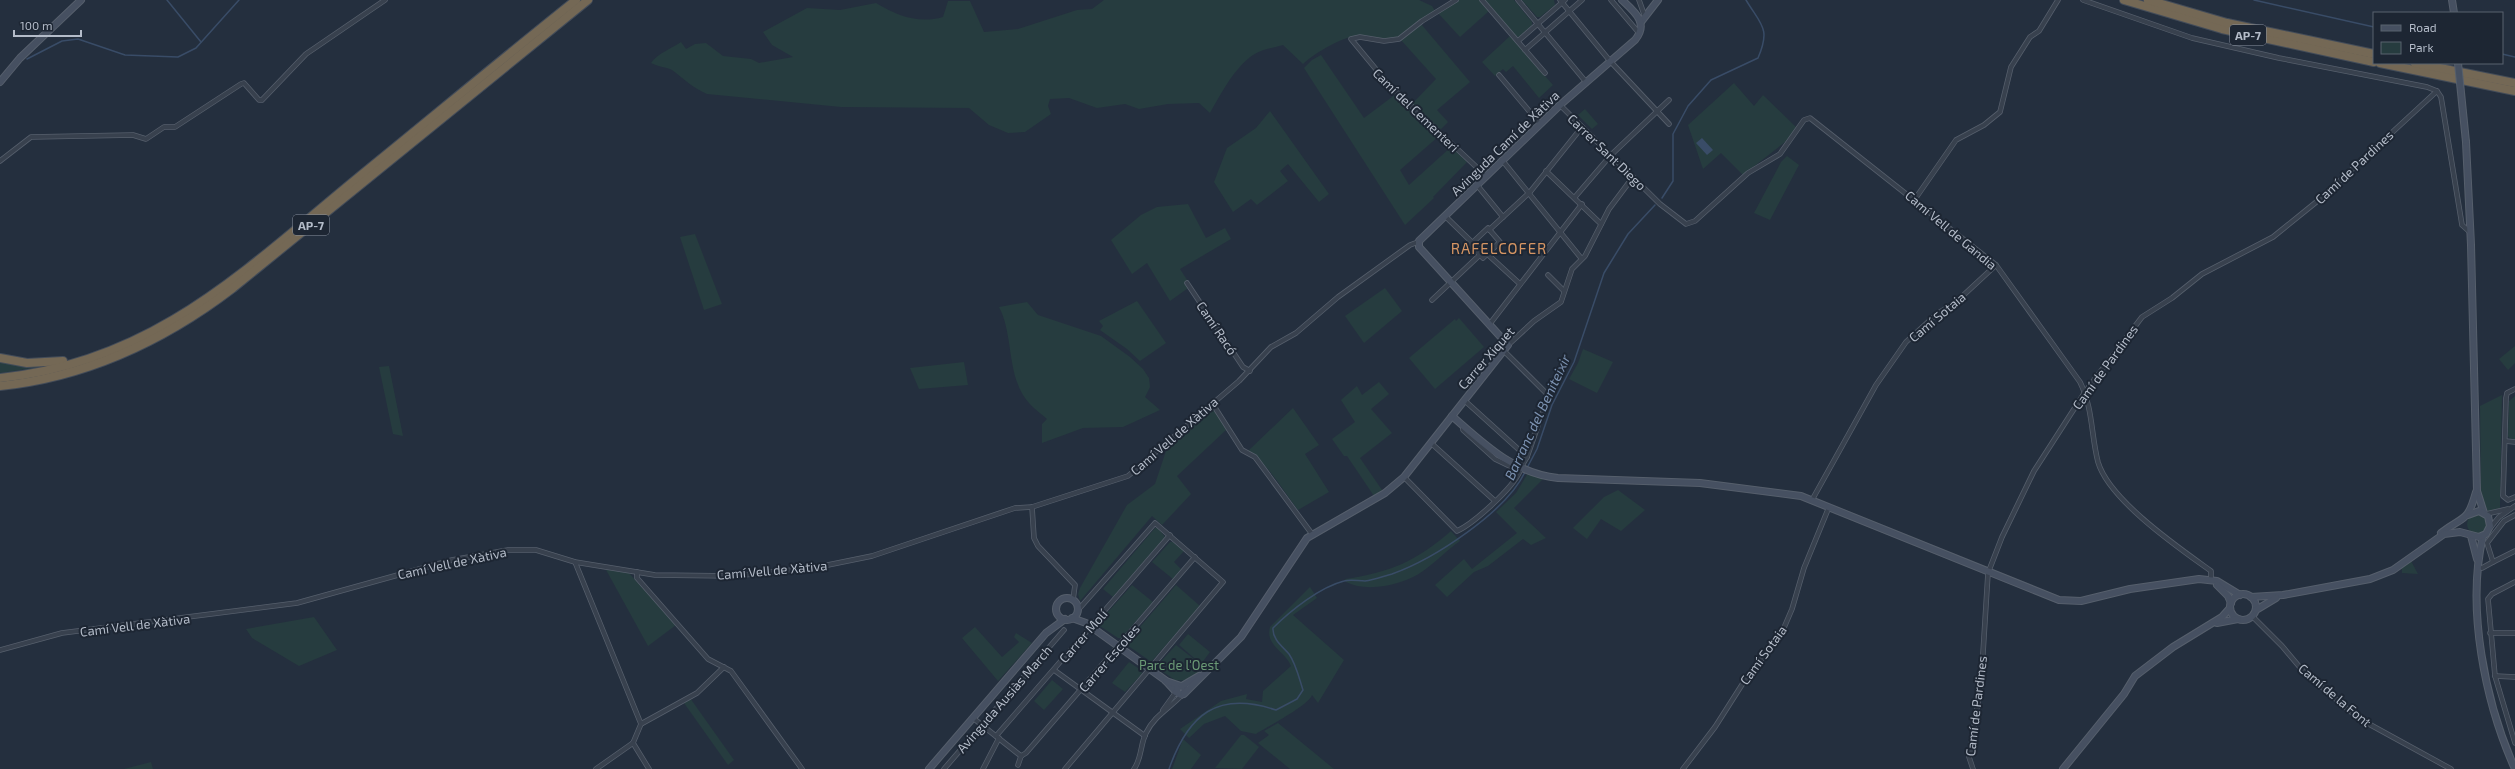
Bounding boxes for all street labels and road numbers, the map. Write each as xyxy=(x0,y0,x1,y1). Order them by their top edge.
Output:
road number: AP-7 xyxy=(2230,25,2266,45)
street label: Camí del Cementeri xyxy=(1370,65,1462,155)
street label: Avinguda Camí de Xàtiva xyxy=(1448,87,1562,199)
street label: Carrer Sant Diego xyxy=(1564,111,1650,193)
street label: Camí de Pardines xyxy=(2312,127,2396,207)
street label: Camí Vell de Gandia xyxy=(1902,187,2000,273)
road number: AP-7 xyxy=(293,215,329,235)
street label: Camí Sotaia xyxy=(1905,289,1969,345)
street label: Camí Racó xyxy=(1193,298,1241,358)
street label: Camí de Pardines xyxy=(2069,321,2141,413)
street label: Carrer Xiquet xyxy=(1455,323,1517,392)
street label: Camí Vell de Xàtiva xyxy=(1127,394,1221,478)
street label: Camí Vell de Xàtiva xyxy=(396,544,508,582)
street label: Camí Vell de Xàtiva xyxy=(716,557,828,583)
street label: Carrer Molí xyxy=(1055,605,1111,666)
street label: Camí Vell de Xàtiva xyxy=(79,610,191,640)
street label: Carrer Escoles xyxy=(1075,621,1143,695)
street label: Camí Sotaia xyxy=(1736,622,1790,688)
street label: Avinguda Ausiàs March xyxy=(953,642,1055,756)
street label: Camí de Pardines xyxy=(1962,655,1990,757)
street label: Camí de la Font xyxy=(2295,660,2375,730)

